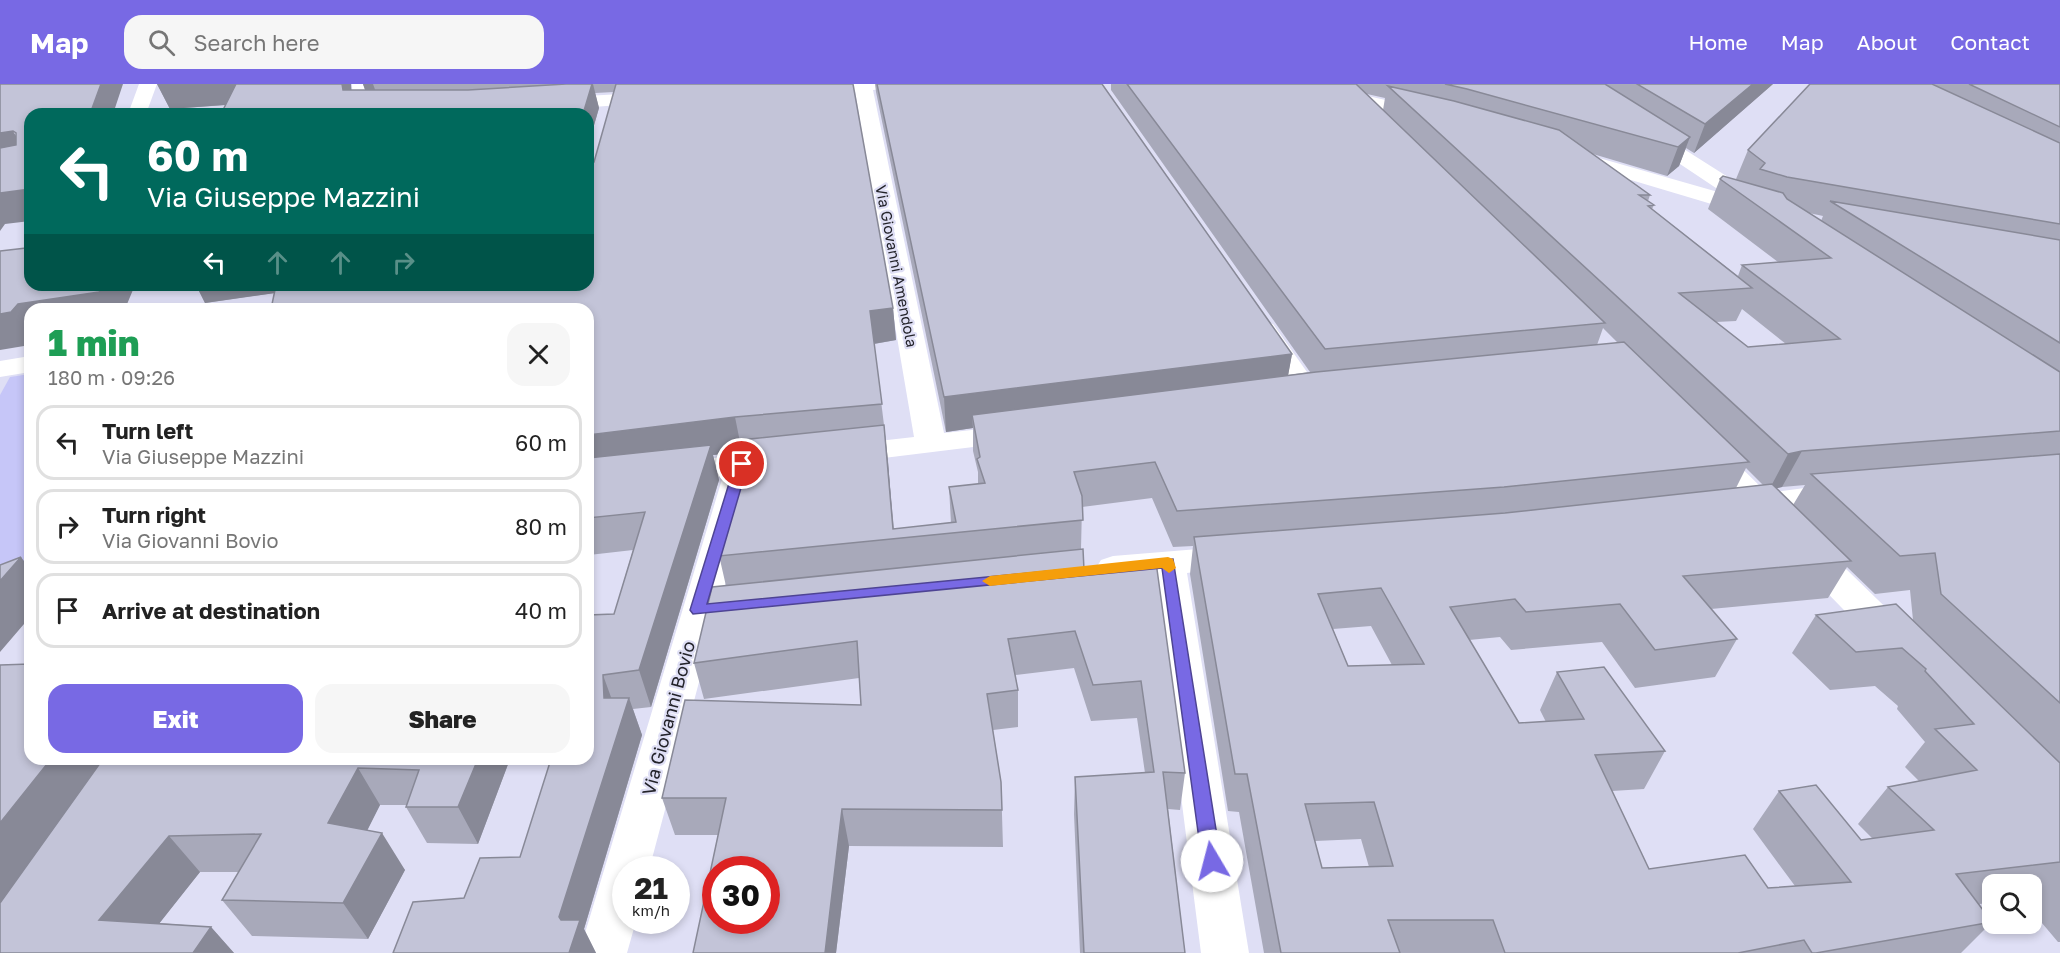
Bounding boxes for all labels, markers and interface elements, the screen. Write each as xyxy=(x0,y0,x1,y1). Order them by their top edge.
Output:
search box xyxy=(124,15,544,69)
text: Map xyxy=(30,26,88,59)
icon: search xyxy=(145,26,178,59)
text: Search here xyxy=(193,29,319,56)
text: Home xyxy=(1688,29,1748,55)
text: Map xyxy=(1781,29,1824,55)
text: About xyxy=(1857,29,1917,55)
text: Contact xyxy=(1950,29,2030,55)
text: 60 m xyxy=(147,130,248,180)
icon: left xyxy=(48,132,126,210)
text: Via Giuseppe Mazzini xyxy=(147,181,420,213)
street label: Via Giovanni Amendola xyxy=(872,183,922,349)
icon: left xyxy=(198,246,231,279)
icon: ahead xyxy=(261,246,294,279)
icon: ahead xyxy=(324,246,357,279)
icon: right xyxy=(387,246,420,279)
text: 1 min xyxy=(48,321,139,364)
button: close xyxy=(507,323,570,386)
text: 180 m · 09:26 xyxy=(48,365,175,389)
text: Turn left xyxy=(102,417,193,444)
icon: left xyxy=(51,426,84,459)
text: 60 m xyxy=(515,429,567,456)
pin xyxy=(716,438,767,489)
text: Via Giuseppe Mazzini xyxy=(102,444,304,468)
icon: arrive xyxy=(725,447,758,480)
text: Turn right xyxy=(102,501,206,528)
icon: right xyxy=(51,510,84,543)
text: 80 m xyxy=(515,513,567,540)
text: Via Giovanni Bovio xyxy=(102,528,279,552)
icon: arrive xyxy=(51,594,84,627)
text: Arrive at destination xyxy=(102,597,320,624)
text: 40 m xyxy=(515,597,567,624)
street label: Via Giovanni Bovio xyxy=(637,638,699,798)
button: Exit xyxy=(48,684,303,753)
button: Share xyxy=(315,684,570,753)
position arrow xyxy=(1180,829,1244,893)
speed limit sign: 30 xyxy=(702,856,780,934)
text: 21 xyxy=(634,870,668,906)
map controls xyxy=(1982,874,2042,934)
button: search xyxy=(1982,874,2042,934)
text: km/h xyxy=(632,901,670,919)

